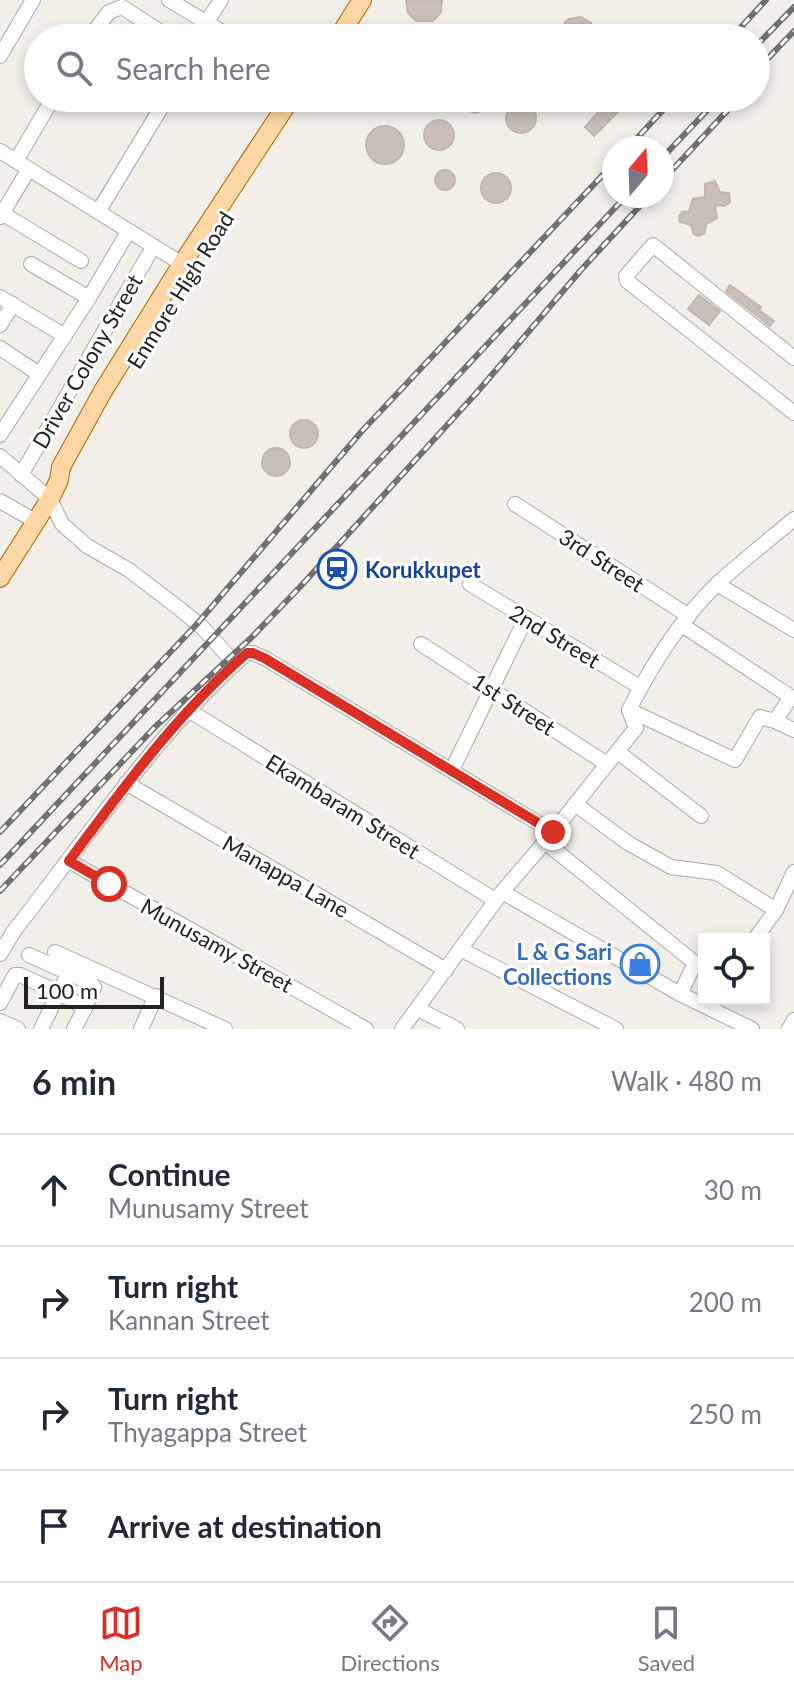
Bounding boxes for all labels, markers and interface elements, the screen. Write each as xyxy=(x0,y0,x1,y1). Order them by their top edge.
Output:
search box xyxy=(24,24,770,112)
icon: search xyxy=(52,46,96,90)
text: Search here xyxy=(116,50,271,86)
north arrow xyxy=(602,136,674,208)
street label: Enmore High Road xyxy=(121,206,239,374)
street label: Driver Colony Street xyxy=(26,269,148,453)
street label: 3rd Street xyxy=(554,522,650,598)
station icon: Korukkupet xyxy=(316,548,358,590)
place label: Korukkupet xyxy=(365,556,482,583)
street label: 2nd Street xyxy=(505,598,605,674)
street label: 1st Street xyxy=(467,667,561,741)
street label: Ekambaram Street xyxy=(261,748,425,864)
route end xyxy=(535,814,571,850)
street label: Manappa Lane xyxy=(218,829,354,923)
route start xyxy=(91,866,127,902)
street label: Munusamy Street xyxy=(136,892,298,998)
map controls xyxy=(698,933,770,1005)
button: locate xyxy=(698,933,770,1005)
place label: L & G Sari Collections xyxy=(503,938,612,990)
shop icon: L & G Sari Collections xyxy=(619,943,661,985)
scale bar xyxy=(24,973,164,1009)
text: 100 m xyxy=(36,977,98,1004)
text: 6 min xyxy=(32,1061,116,1102)
text: Walk · 480 m xyxy=(611,1065,762,1097)
text: Continue xyxy=(108,1156,231,1192)
icon: ahead xyxy=(32,1168,76,1212)
text: 30 m xyxy=(704,1174,762,1206)
text: Munusamy Street xyxy=(108,1192,309,1224)
text: Turn right xyxy=(108,1268,238,1304)
icon: right xyxy=(32,1280,76,1324)
text: 200 m xyxy=(689,1286,762,1318)
text: Kannan Street xyxy=(108,1304,270,1336)
text: Turn right xyxy=(108,1380,238,1416)
icon: right xyxy=(32,1392,76,1436)
text: 250 m xyxy=(689,1398,762,1430)
text: Thyagappa Street xyxy=(108,1416,307,1448)
icon: arrive xyxy=(32,1504,76,1548)
text: Arrive at destination xyxy=(108,1508,382,1544)
tab: Map xyxy=(99,1601,143,1676)
tab: Directions xyxy=(341,1601,440,1676)
tab: Saved xyxy=(638,1601,695,1676)

